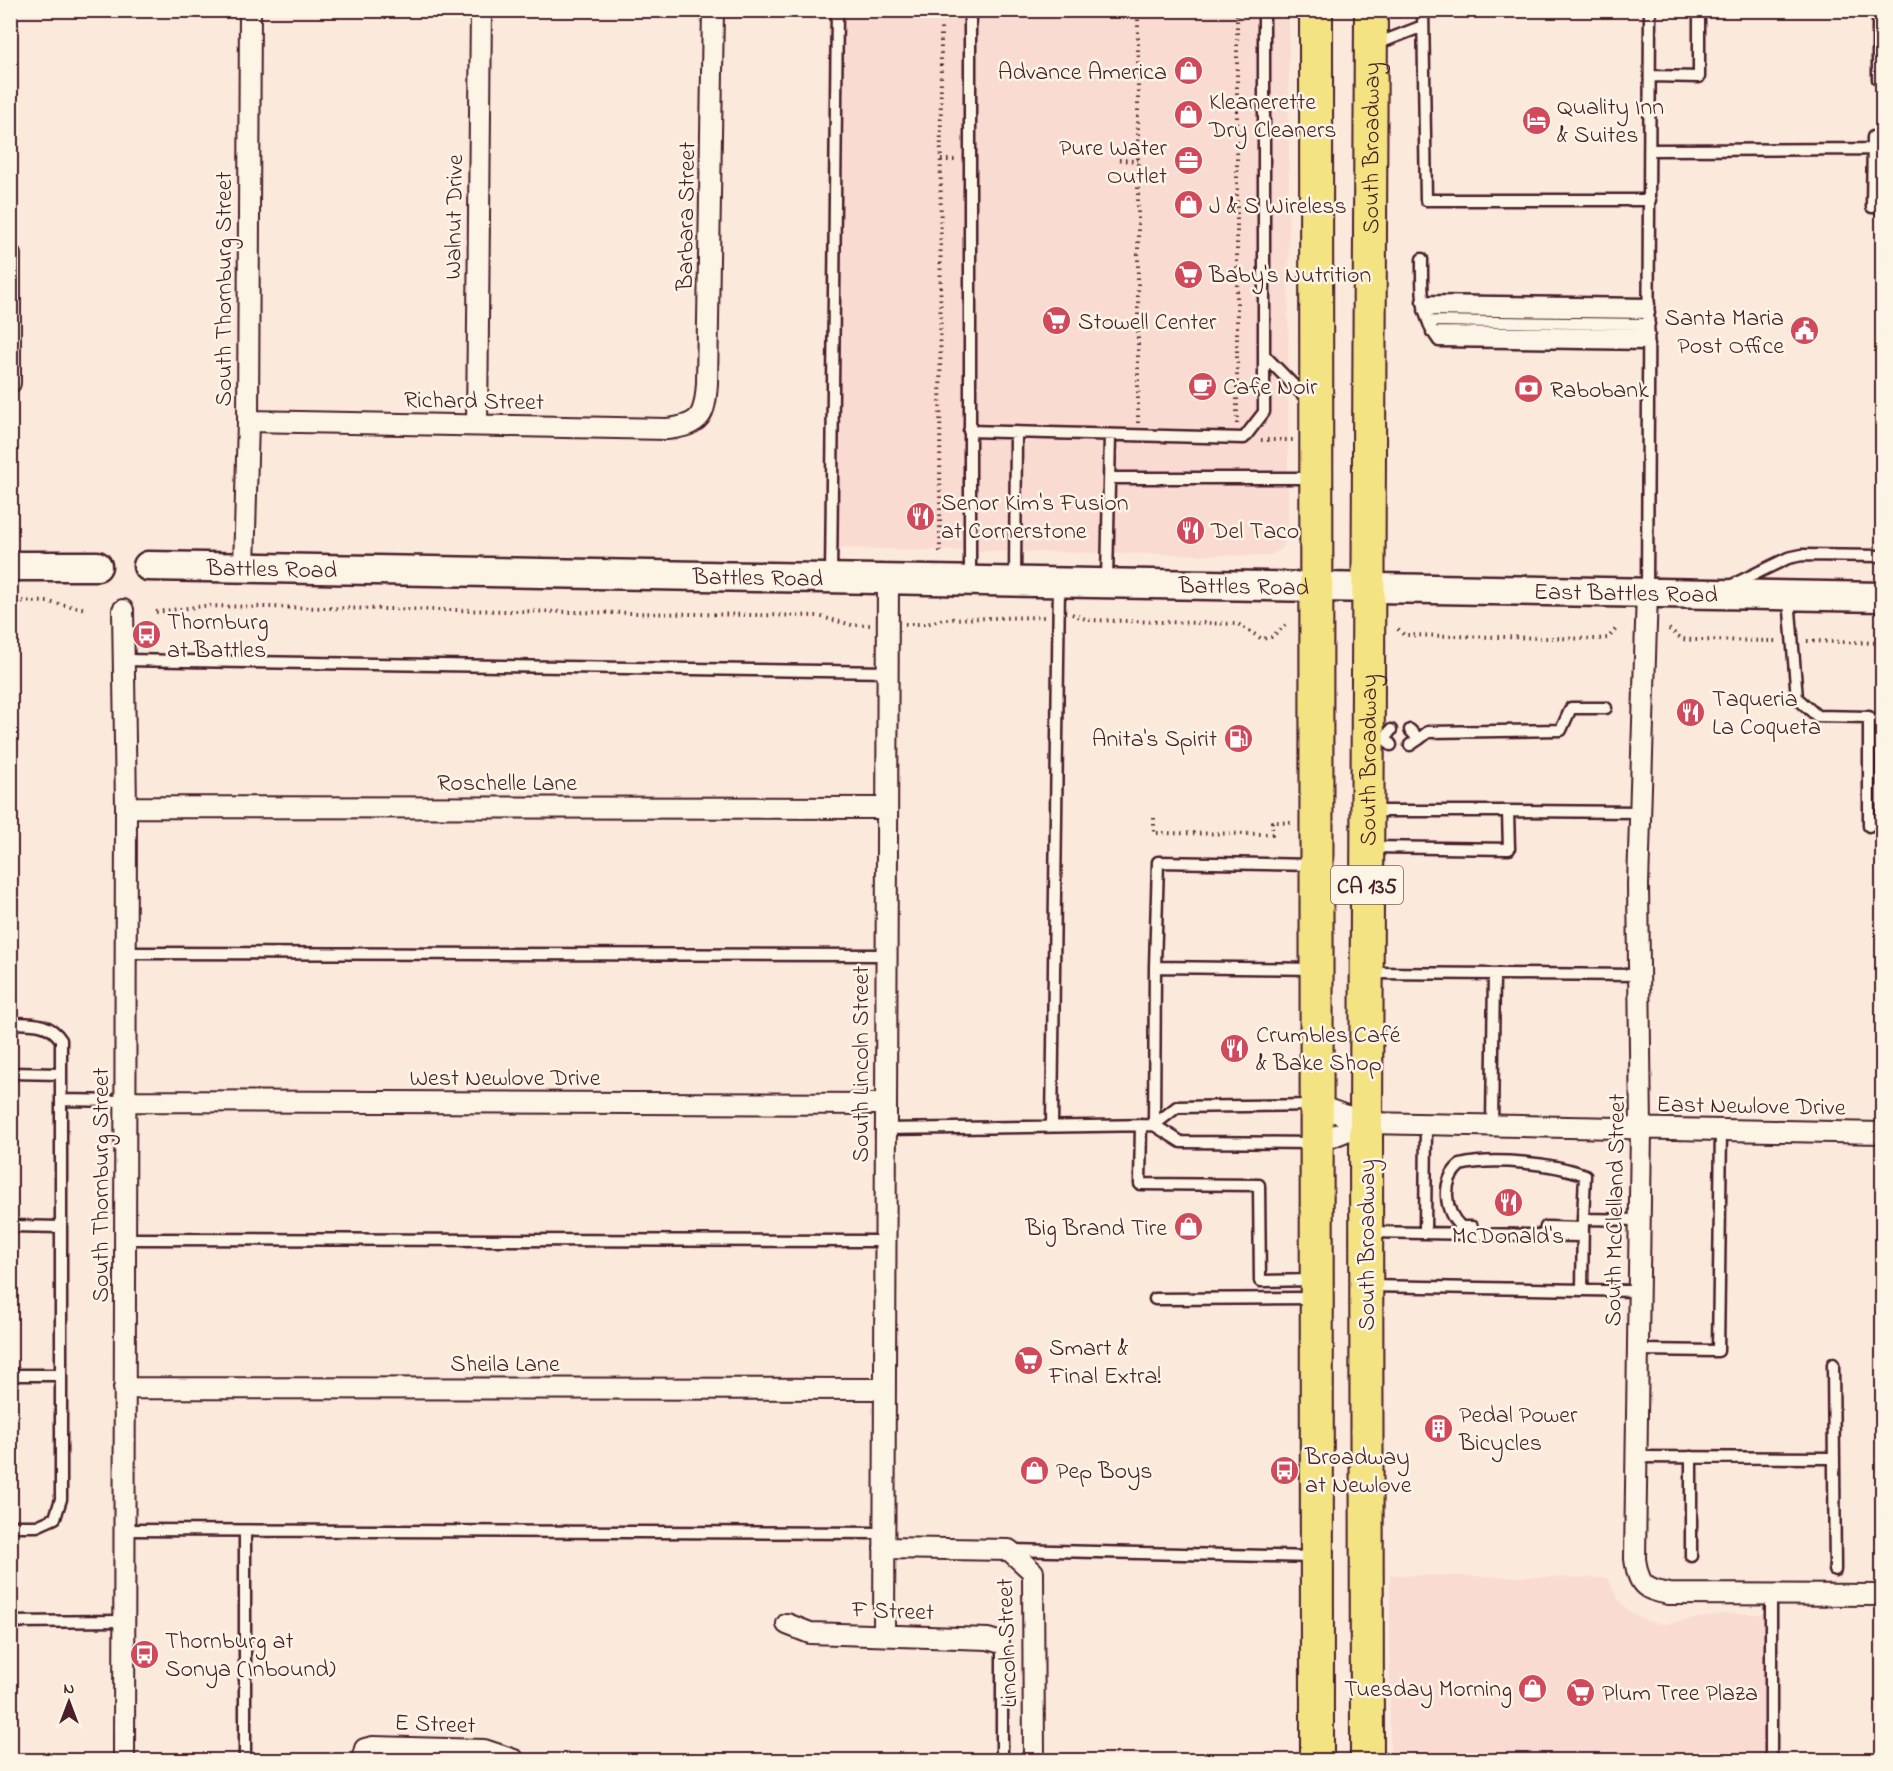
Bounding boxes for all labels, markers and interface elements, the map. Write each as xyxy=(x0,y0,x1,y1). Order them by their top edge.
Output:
shop icon: Advance America xyxy=(1172,55,1204,87)
place label: Advance America xyxy=(998,56,1167,91)
street label: South Broadway xyxy=(1355,62,1392,234)
place label: Kleanerette Dry Cleaners xyxy=(1208,86,1337,150)
place label: Quality Inn & Suites xyxy=(1557,91,1664,154)
shop icon: Kleanerette Dry Cleaners xyxy=(1172,99,1204,131)
hotel icon: Quality Inn & Suites xyxy=(1520,104,1552,136)
place label: Pure Water Outlet xyxy=(1059,132,1168,195)
street label: Barbara Street xyxy=(669,141,706,292)
office icon: Pure Water Outlet xyxy=(1172,145,1204,177)
street label: Walnut Drive xyxy=(437,154,474,280)
street label: South Thornburg Street xyxy=(208,172,243,406)
shop icon: J & S Wireless xyxy=(1172,189,1204,221)
place label: J & S Wireless xyxy=(1209,190,1347,225)
supermarket icon: Baby's Nutrition xyxy=(1172,258,1204,290)
place label: Baby's Nutrition xyxy=(1208,259,1371,295)
place label: Santa Maria Post Office xyxy=(1665,302,1784,365)
supermarket icon: Stowell Center xyxy=(1041,305,1073,337)
place label: Stowell Center xyxy=(1078,306,1217,341)
public building icon: Santa Maria Post Office xyxy=(1789,315,1821,347)
cafe icon: Cafe Noir xyxy=(1186,370,1218,402)
place label: Cafe Noir xyxy=(1223,371,1318,406)
bank icon: Rabobank xyxy=(1513,373,1545,405)
place label: Rabobank xyxy=(1550,374,1649,409)
street label: Richard Street xyxy=(404,384,544,421)
place label: Senor Kim's Fusion at Cornerstone xyxy=(941,487,1129,550)
restaurant icon: Senor Kim's Fusion at Cornerstone xyxy=(904,500,936,532)
restaurant icon: Del Taco xyxy=(1174,514,1206,546)
place label: Del Taco xyxy=(1210,515,1299,550)
street label: Battles Road xyxy=(205,552,338,589)
street label: Battles Road xyxy=(691,561,824,598)
street label: Battles Road xyxy=(1177,569,1310,607)
street label: East Battles Road xyxy=(1533,576,1719,614)
place label: Thornburg at Battles xyxy=(167,606,268,669)
bus stop icon: Thornburg at Battles xyxy=(130,619,162,651)
street label: South Broadway xyxy=(1352,674,1389,846)
place label: Taqueria La Coqueta xyxy=(1712,683,1821,746)
restaurant icon: Taqueria La Coqueta xyxy=(1675,696,1707,728)
fuel station icon: Anita's Spirit xyxy=(1222,722,1254,754)
place label: Anita's Spirit xyxy=(1092,723,1217,758)
street label: Roschelle Lane xyxy=(437,767,577,802)
road number: CA 135 xyxy=(1331,866,1403,904)
street label: South Lincoln Street xyxy=(845,966,880,1162)
place label: Crumbles Café & Bake Shop xyxy=(1256,1019,1401,1082)
restaurant icon: Crumbles Café & Bake Shop xyxy=(1219,1032,1251,1064)
street label: West Newlove Drive xyxy=(409,1062,601,1097)
street label: South Thornburg Street xyxy=(85,1068,120,1302)
street label: East Newlove Drive xyxy=(1656,1088,1846,1127)
street label: South McClelland Street xyxy=(1597,1093,1636,1327)
street label: South Broadway xyxy=(1351,1159,1387,1331)
restaurant icon: McDonald's xyxy=(1492,1186,1524,1218)
shop icon: Big Brand Tire xyxy=(1172,1211,1204,1243)
place label: Big Brand Tire xyxy=(1025,1212,1167,1247)
place label: McDonald's xyxy=(1452,1220,1564,1255)
place label: Smart & Final Extra! xyxy=(1048,1332,1161,1395)
supermarket icon: Smart & Final Extra! xyxy=(1012,1345,1044,1377)
street label: Sheila Lane xyxy=(450,1348,560,1383)
place label: Pedal Power Bicycles xyxy=(1458,1399,1578,1463)
building icon: Pedal Power Bicycles xyxy=(1422,1412,1454,1444)
place label: Broadway at Newlove xyxy=(1304,1441,1412,1504)
shop icon: Pep Boys xyxy=(1019,1454,1051,1486)
bus stop icon: Broadway at Newlove xyxy=(1268,1454,1300,1486)
place label: Pep Boys xyxy=(1056,1455,1152,1491)
street label: Lincoln Street xyxy=(989,1577,1028,1708)
street label: F Street xyxy=(850,1594,935,1631)
place label: Thornburg at Sonya (Inbound) xyxy=(165,1625,336,1689)
bus stop icon: Thornburg at Sonya (Inbound) xyxy=(128,1638,160,1670)
north arrow xyxy=(39,1672,99,1732)
shop icon: Tuesday Morning xyxy=(1517,1672,1549,1704)
place label: Tuesday Morning xyxy=(1344,1673,1512,1709)
supermarket icon: Plum Tree Plaza xyxy=(1565,1676,1597,1708)
text: N xyxy=(64,1677,75,1701)
place label: Plum Tree Plaza xyxy=(1602,1677,1758,1712)
street label: E Street xyxy=(394,1707,476,1744)

